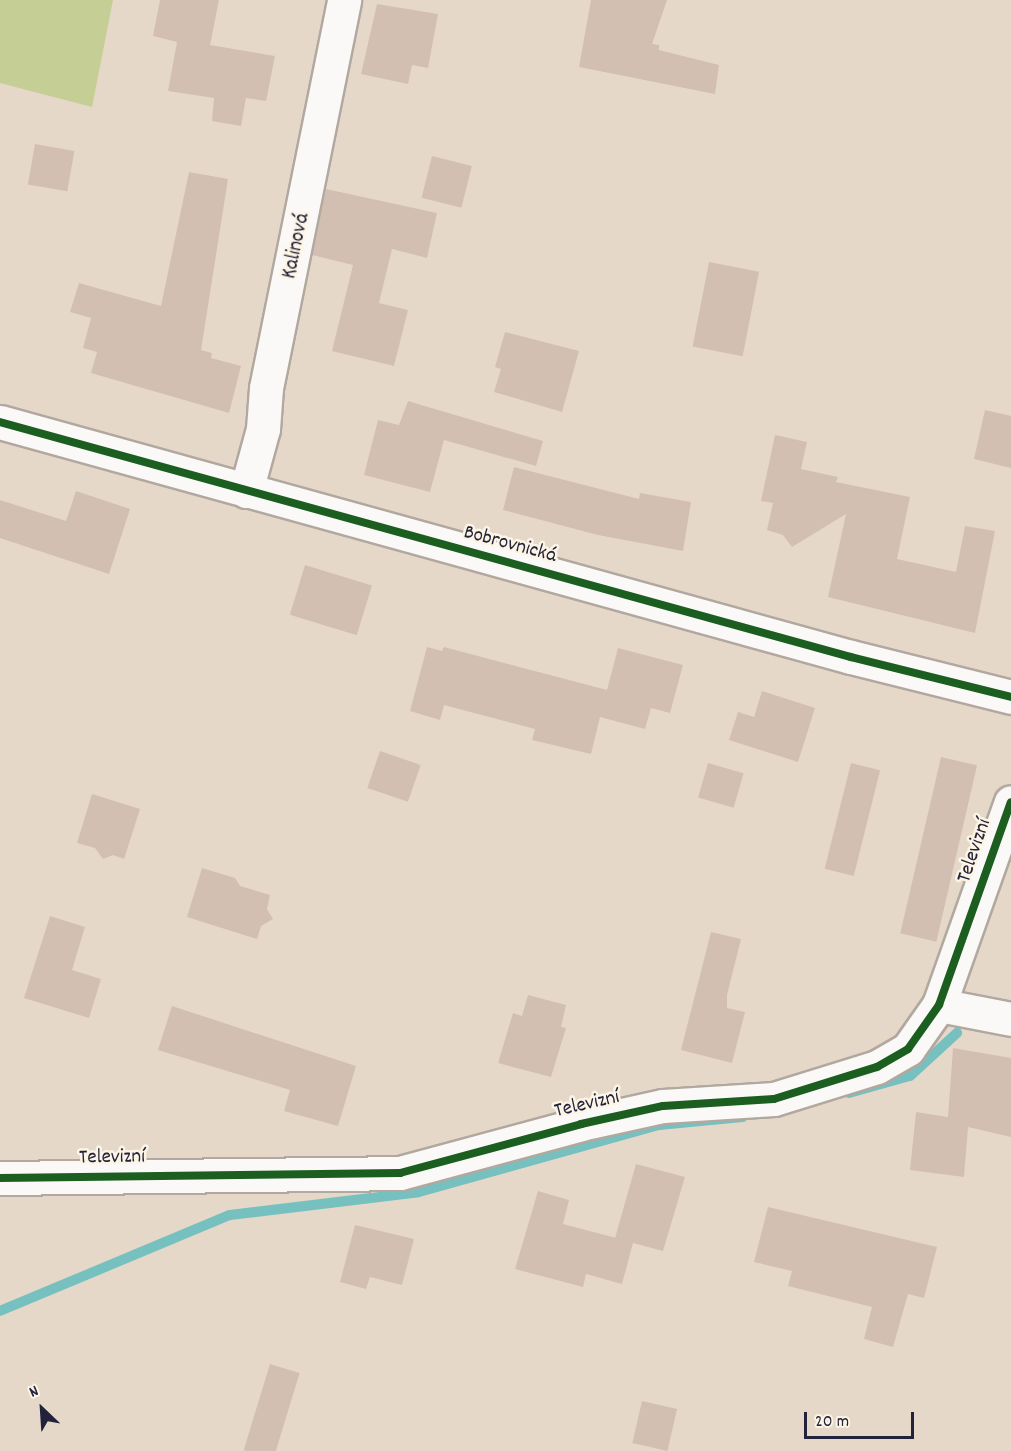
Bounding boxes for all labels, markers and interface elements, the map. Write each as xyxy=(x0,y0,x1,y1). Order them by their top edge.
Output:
street label: Kalinová xyxy=(278,211,316,281)
street label: Bobrovnická xyxy=(461,520,559,570)
street label: Televizní xyxy=(952,816,998,886)
street label: Televizní xyxy=(552,1085,622,1125)
street label: Televizní xyxy=(79,1145,145,1171)
north arrow xyxy=(12,1379,72,1439)
text: N xyxy=(26,1380,43,1404)
scale bar xyxy=(807,1400,916,1438)
text: 20 m xyxy=(815,1410,849,1435)

